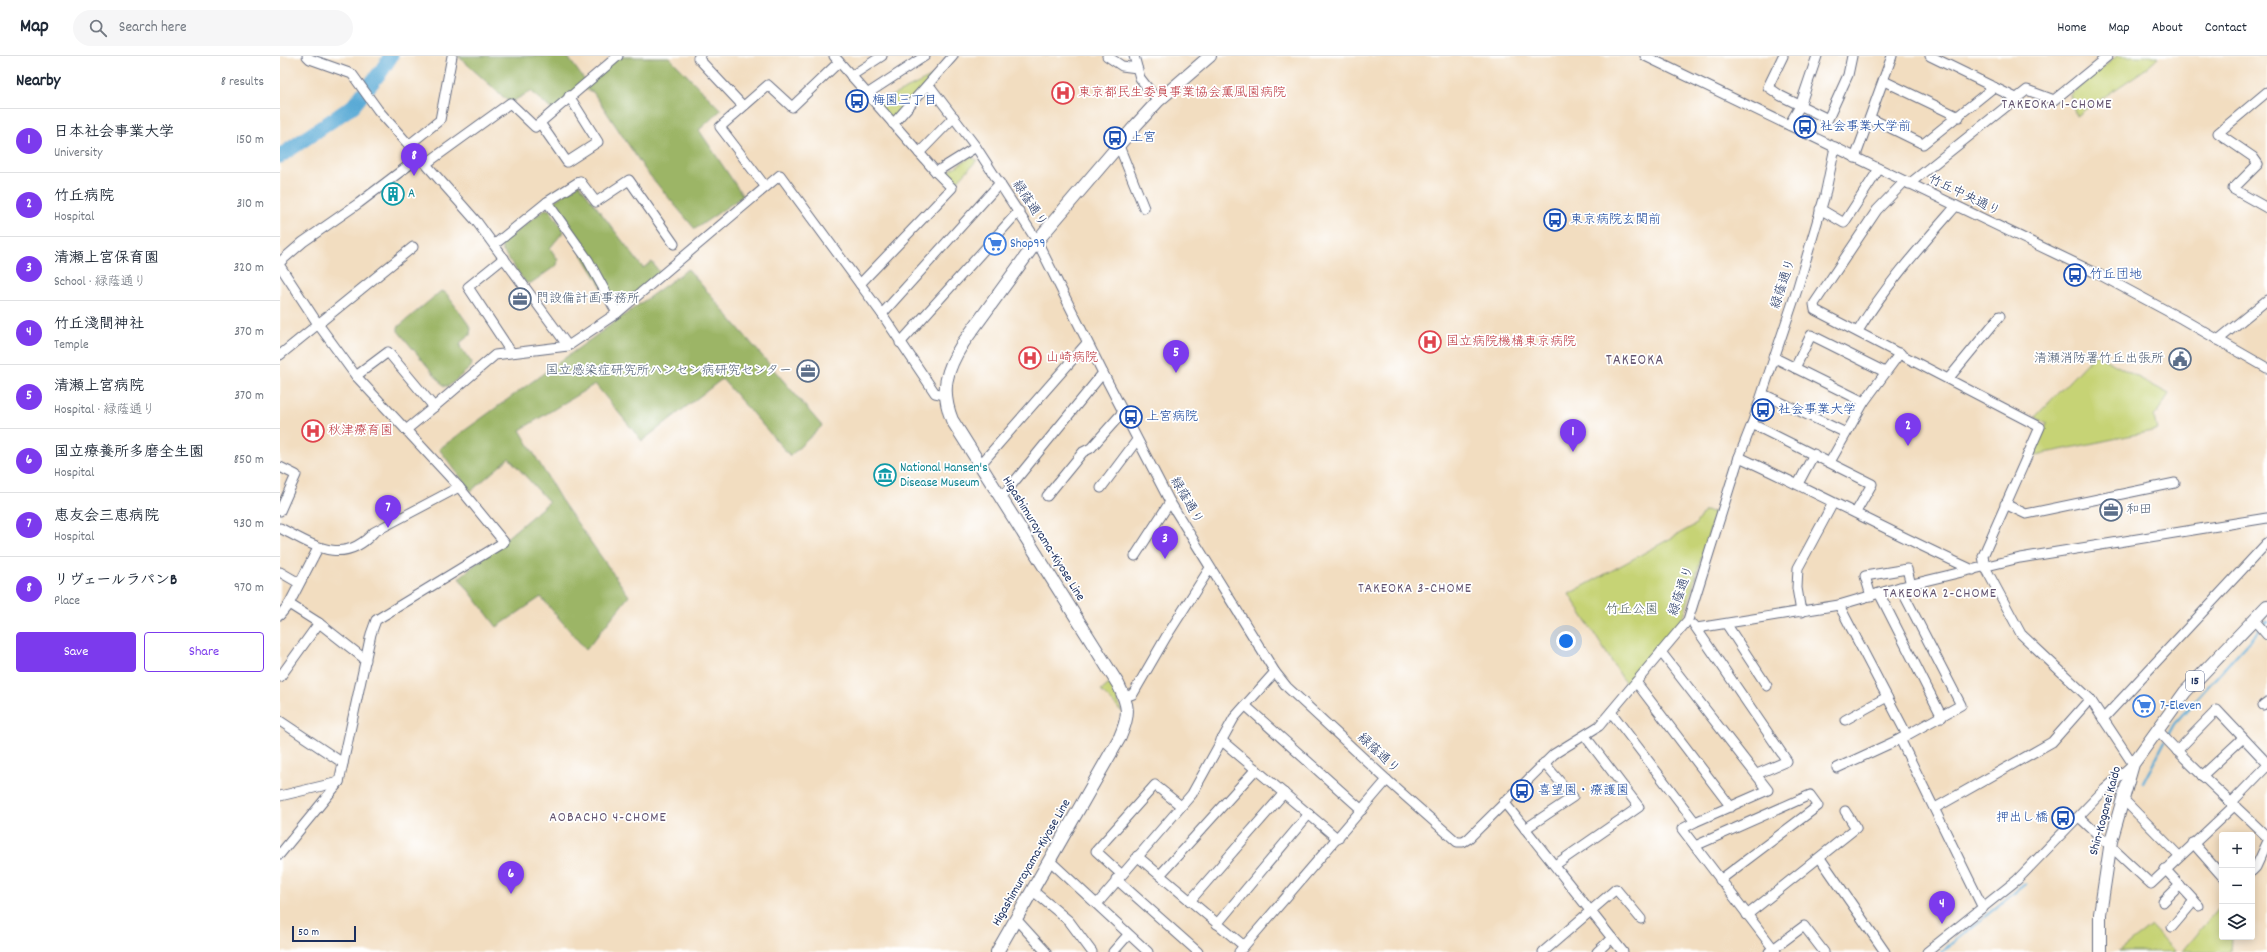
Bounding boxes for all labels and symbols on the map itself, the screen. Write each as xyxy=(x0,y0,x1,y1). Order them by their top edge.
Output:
hospital icon: 東京都民生委員事業協会薫風園病院 xyxy=(1050,80,1076,106)
place label: 東京都民生委員事業協会薫風園病院 xyxy=(1078,84,1286,103)
bus stop icon: 梅園三丁目 xyxy=(844,88,870,114)
place label: 梅園三丁目 xyxy=(872,92,937,111)
district label: TAKEOKA 1-CHOME xyxy=(2002,95,2112,115)
bus stop icon: 社会事業大学前 xyxy=(1792,114,1818,140)
place label: 社会事業大学前 xyxy=(1820,118,1911,137)
bus stop icon: 上宮 xyxy=(1102,125,1128,151)
place label: 上宮 xyxy=(1130,129,1156,148)
pin: 8 xyxy=(401,143,427,176)
street label: 竹丘中央通り xyxy=(1925,170,2003,222)
street label: 緑蔭通り xyxy=(1007,177,1051,231)
building icon: A xyxy=(380,181,406,207)
place label: A xyxy=(408,185,415,204)
bus stop icon: 東京病院玄関前 xyxy=(1542,207,1568,233)
place label: 東京病院玄関前 xyxy=(1570,211,1661,230)
supermarket icon: Shop99 xyxy=(982,231,1008,257)
place label: Shop99 xyxy=(1010,235,1045,254)
street label: 緑蔭通り xyxy=(1767,256,1801,312)
bus stop icon: 竹丘団地 xyxy=(2062,262,2088,288)
place label: 竹丘団地 xyxy=(2090,266,2142,285)
office icon: 門設備計画事務所 xyxy=(507,286,533,312)
place label: 門設備計画事務所 xyxy=(536,290,640,309)
hospital icon: 国立病院機構東京病院 xyxy=(1417,329,1443,355)
place label: 国立病院機構東京病院 xyxy=(1446,333,1576,352)
pin: 5 xyxy=(1163,340,1189,373)
hospital icon: 山崎病院 xyxy=(1017,345,1043,371)
public building icon: 清瀬消防署竹丘出張所 xyxy=(2167,346,2193,372)
place label: 山崎病院 xyxy=(1046,349,1098,368)
district label: TAKEOKA xyxy=(1606,350,1664,372)
place label: 清瀬消防署竹丘出張所 xyxy=(2034,350,2164,369)
office icon: 国立感染症研究所ハンセン病研究センター xyxy=(795,358,821,384)
place label: 国立感染症研究所ハンセン病研究センター xyxy=(546,362,792,381)
bus stop icon: 社会事業大学 xyxy=(1750,397,1776,423)
place label: 社会事業大学 xyxy=(1778,401,1856,420)
bus stop icon: 上宮病院 xyxy=(1118,404,1144,430)
place label: 上宮病院 xyxy=(1146,408,1198,427)
pin: 2 xyxy=(1895,413,1921,446)
hospital icon: 秋津療育園 xyxy=(300,418,326,444)
pin: 1 xyxy=(1560,419,1586,452)
place label: 秋津療育園 xyxy=(328,422,393,441)
place label: National Hansen's Disease Museum xyxy=(900,459,988,493)
museum icon: National Hansen's Disease Museum xyxy=(872,462,898,488)
street label: Higashimurayama-Kiyose Line xyxy=(997,473,1089,605)
street label: 緑蔭通り xyxy=(1165,474,1207,528)
pin: 7 xyxy=(375,495,401,528)
office icon: 和田 xyxy=(2098,497,2124,523)
place label: 和田 xyxy=(2126,501,2152,520)
pin: 3 xyxy=(1152,526,1178,559)
street label: 緑蔭通り xyxy=(1665,563,1699,619)
district label: TAKEOKA 3-CHOME xyxy=(1358,579,1472,599)
district label: TAKEOKA 2-CHOME xyxy=(1883,584,1997,604)
park label: 竹丘公園 xyxy=(1606,601,1658,620)
your location xyxy=(1556,631,1576,651)
road number: 15 xyxy=(2186,671,2204,691)
supermarket icon: 7-Eleven xyxy=(2131,693,2157,719)
place label: 7-Eleven xyxy=(2160,697,2201,716)
street label: 緑蔭通り xyxy=(1353,729,1403,779)
street label: Shin-Koganei Kaido xyxy=(2085,764,2127,858)
bus stop icon: 喜望園・療護園 xyxy=(1509,778,1535,804)
place label: 喜望園・療護園 xyxy=(1538,782,1629,801)
street label: Higashimurayama-Kiyose Line xyxy=(988,796,1076,930)
bus stop icon: 押出し橋 xyxy=(2050,805,2076,831)
district label: AOBACHO 4-CHOME xyxy=(549,808,667,828)
place label: 押出し橋 xyxy=(1996,809,2048,828)
pin: 6 xyxy=(498,861,524,894)
pin: 4 xyxy=(1929,891,1955,924)
scale bar xyxy=(292,924,356,943)

